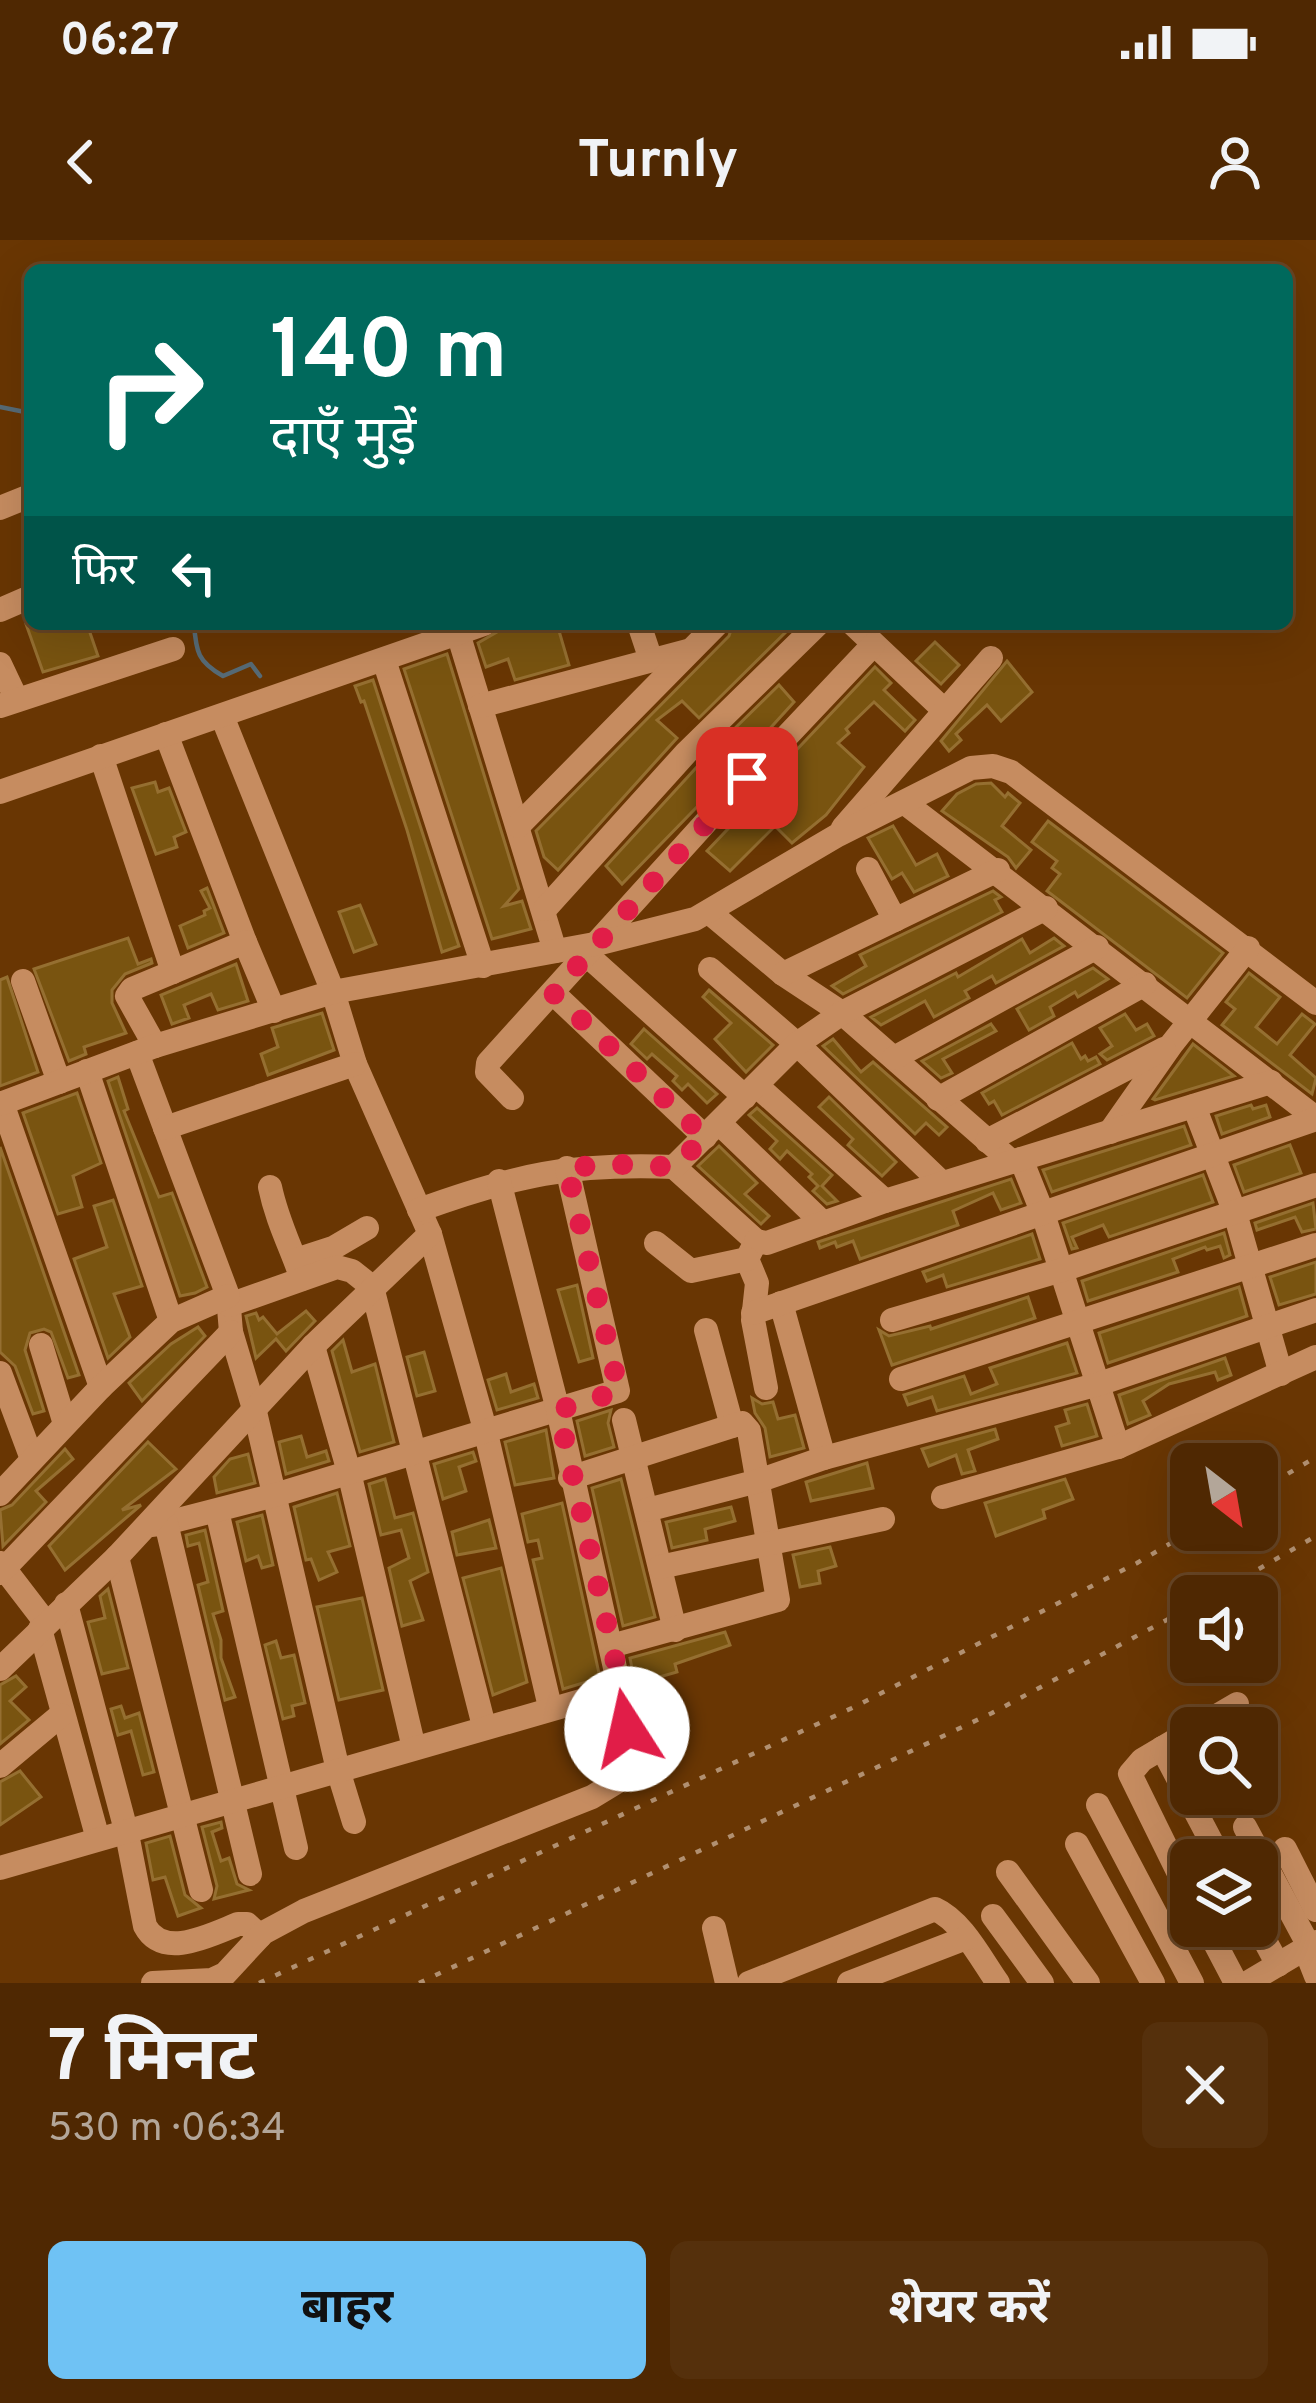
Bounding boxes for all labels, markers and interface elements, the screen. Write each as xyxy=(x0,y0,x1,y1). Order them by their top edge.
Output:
text: 06:27 xyxy=(60,14,179,71)
text: Turnly xyxy=(577,128,739,197)
icon: back xyxy=(48,129,114,195)
icon: person xyxy=(1202,129,1268,195)
text: 140 m xyxy=(270,302,507,408)
icon: right xyxy=(72,312,228,468)
text: दाएँ मुड़ें xyxy=(270,406,416,475)
icon: left xyxy=(161,540,227,606)
text: फिर xyxy=(72,544,137,601)
pin xyxy=(696,727,798,829)
icon: arrive xyxy=(714,745,780,811)
north arrow xyxy=(1170,1443,1278,1551)
map controls xyxy=(1170,1443,1278,1947)
button: sound xyxy=(1170,1575,1278,1683)
position arrow xyxy=(564,1666,690,1792)
button: search xyxy=(1170,1707,1278,1815)
button: layers xyxy=(1170,1839,1278,1947)
text: 7 मिनट xyxy=(48,2015,256,2107)
button: close xyxy=(1142,2022,1268,2148)
text: 530 m · 06:34 xyxy=(48,2106,286,2155)
button: बाहर xyxy=(48,2241,646,2379)
button: शेयर करें xyxy=(670,2241,1268,2379)

